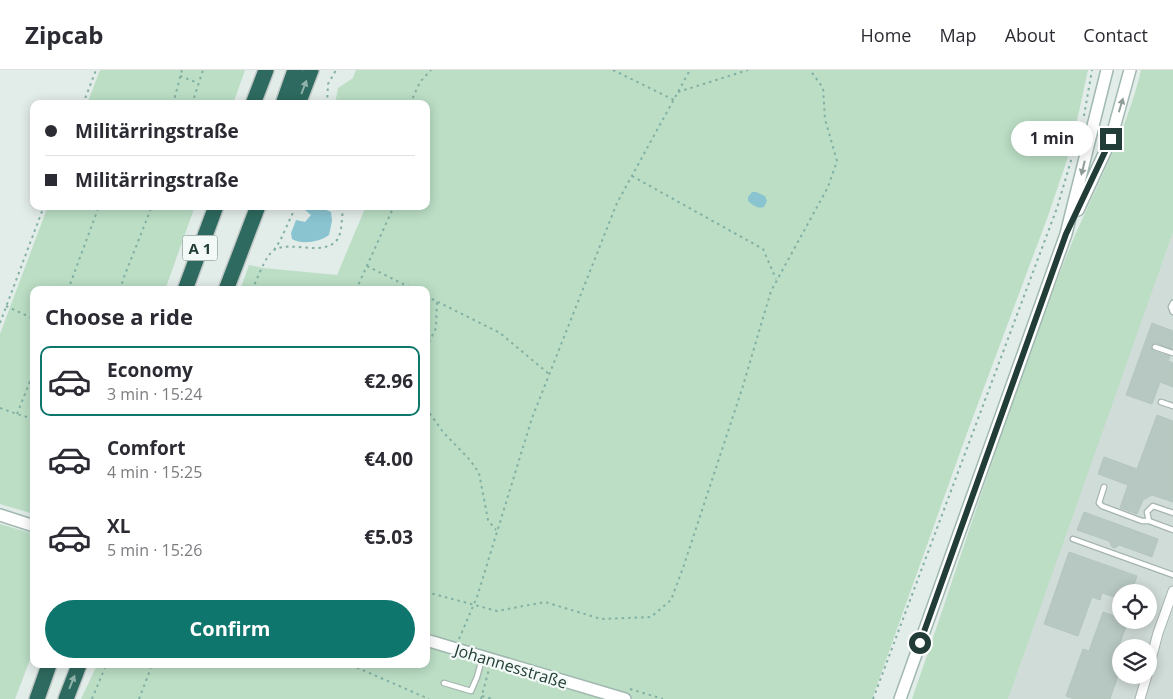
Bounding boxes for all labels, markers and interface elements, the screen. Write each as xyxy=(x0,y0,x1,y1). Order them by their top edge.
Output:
text: Zipcab xyxy=(25,18,103,51)
text: Home xyxy=(861,23,911,47)
text: Map xyxy=(939,23,977,47)
text: About xyxy=(1005,23,1055,47)
text: Contact xyxy=(1083,23,1148,47)
one-way arrow xyxy=(300,79,308,94)
one-way arrow xyxy=(1118,97,1126,112)
text: Militärringstraße xyxy=(75,118,239,144)
callout: 1 min xyxy=(1011,122,1094,156)
text: 1 min xyxy=(1030,127,1074,149)
route end xyxy=(1100,128,1122,150)
one-way arrow xyxy=(1079,161,1087,176)
text: Militärringstraße xyxy=(75,167,239,193)
road number: A 1 xyxy=(182,236,218,260)
text: Choose a ride xyxy=(45,301,193,331)
text: Economy xyxy=(107,357,193,383)
icon: car xyxy=(47,359,92,404)
text: €2.96 xyxy=(364,368,413,394)
text: 3 min · 15:24 xyxy=(107,383,202,405)
text: Comfort xyxy=(107,435,186,461)
icon: car xyxy=(47,437,92,482)
text: €4.00 xyxy=(364,446,413,472)
text: 4 min · 15:25 xyxy=(107,461,202,483)
text: XL xyxy=(107,513,130,539)
icon: car xyxy=(47,515,92,560)
text: €5.03 xyxy=(364,524,413,550)
text: 5 min · 15:26 xyxy=(107,539,202,561)
map controls xyxy=(1112,584,1157,684)
button: locate xyxy=(1112,584,1157,629)
button: Confirm xyxy=(45,600,415,658)
route start xyxy=(909,632,931,654)
street label: Johannesstraße xyxy=(450,638,570,694)
button: layers xyxy=(1112,639,1157,684)
one-way arrow xyxy=(69,675,77,689)

